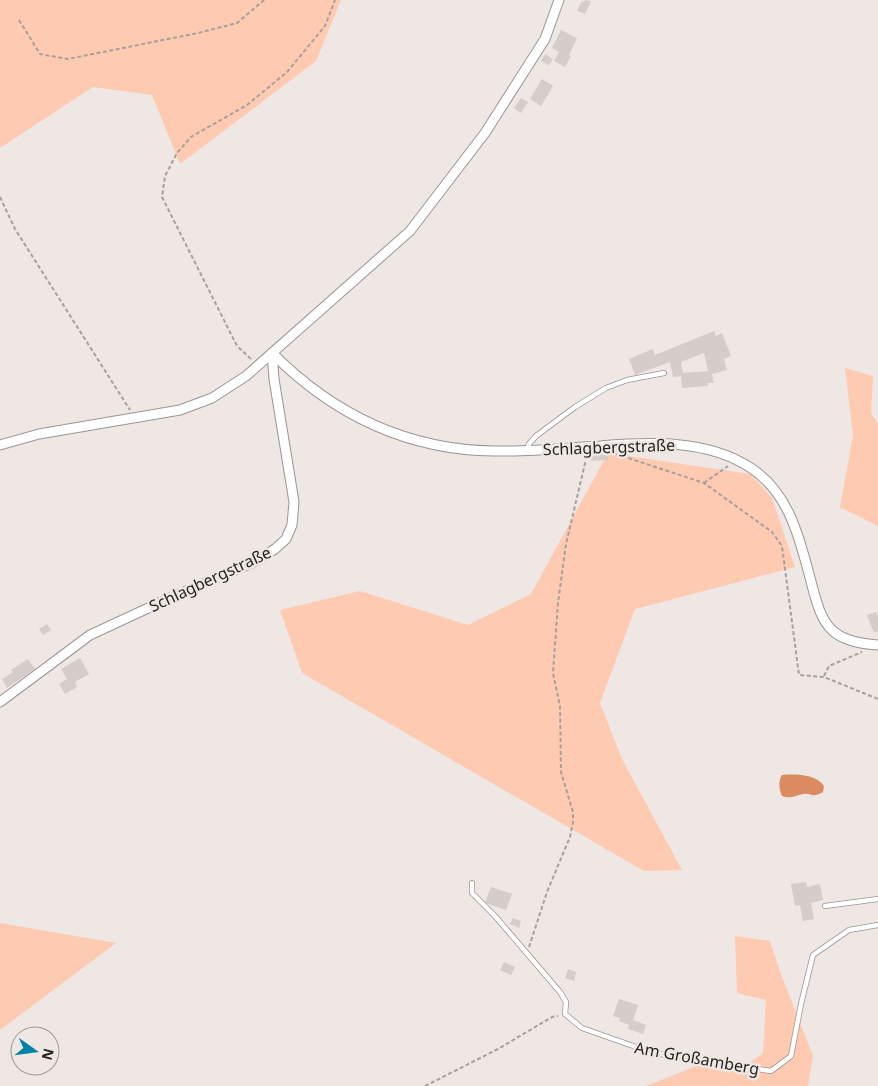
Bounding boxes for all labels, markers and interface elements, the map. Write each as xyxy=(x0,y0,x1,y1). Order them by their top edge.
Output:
street label: Schlagbergstraße xyxy=(543,434,675,460)
street label: Schlagbergstraße xyxy=(145,541,275,617)
north arrow xyxy=(10,1026,60,1076)
street label: Am Großamberg xyxy=(633,1036,761,1080)
text: N xyxy=(38,1046,59,1062)

